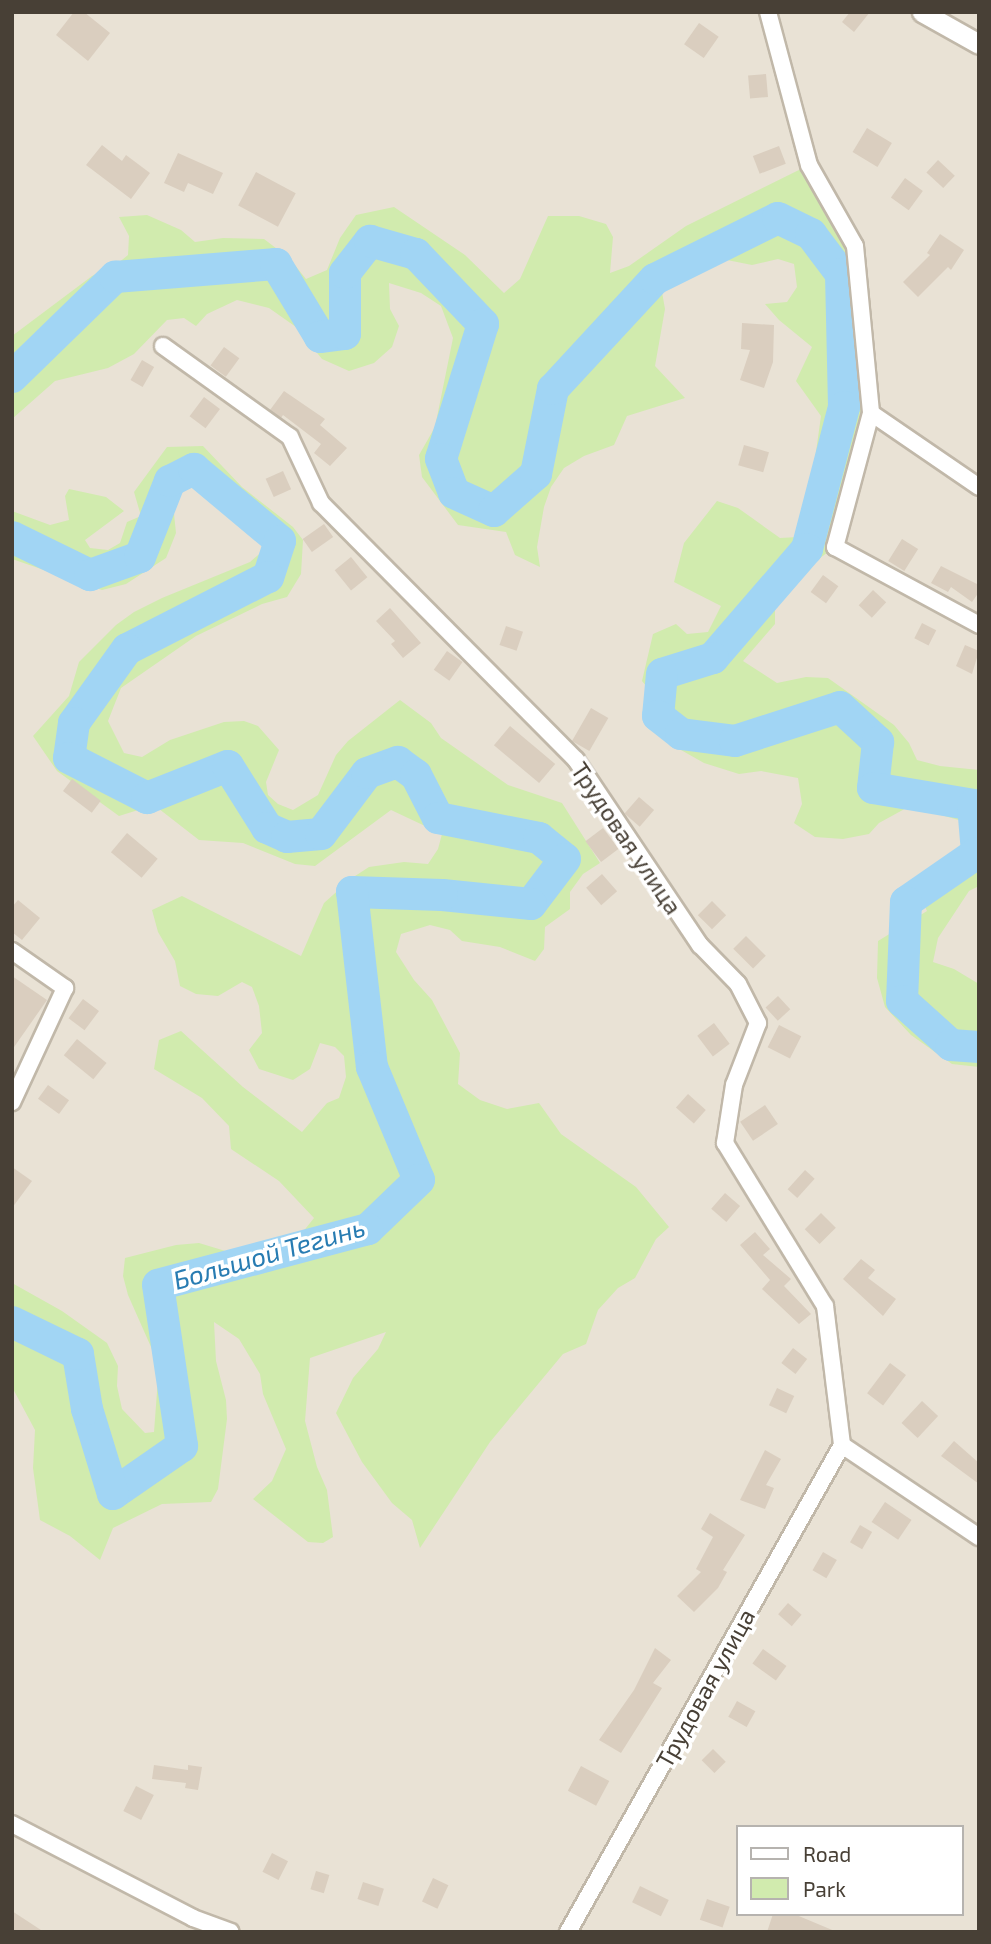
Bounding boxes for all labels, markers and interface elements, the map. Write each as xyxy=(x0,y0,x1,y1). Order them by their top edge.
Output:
street label: Трудовая улица xyxy=(566,756,688,920)
water label: Большой Тегинь xyxy=(169,1211,369,1295)
street label: Трудовая улица xyxy=(649,1604,761,1772)
legend xyxy=(736,1825,963,1916)
text: Road xyxy=(803,1841,851,1866)
text: Park xyxy=(803,1876,846,1901)

